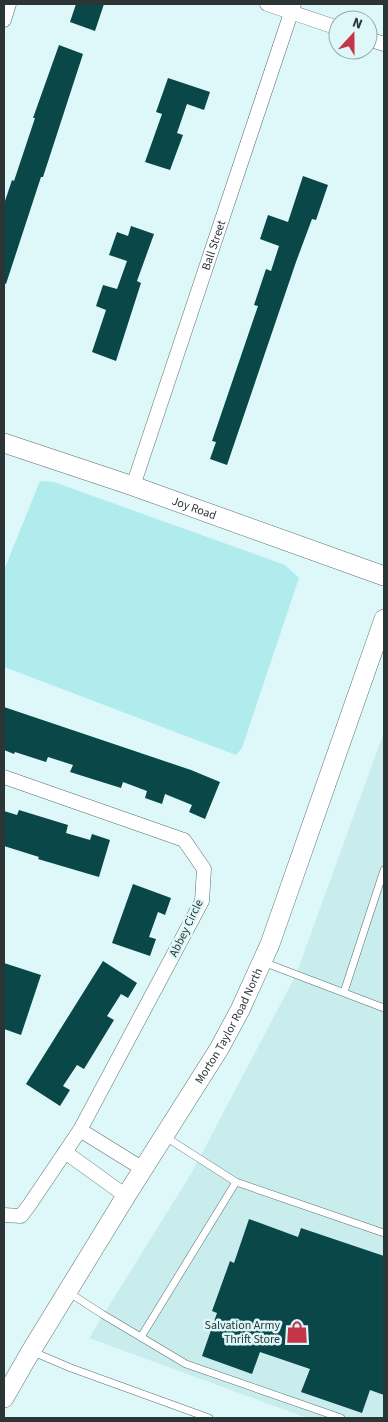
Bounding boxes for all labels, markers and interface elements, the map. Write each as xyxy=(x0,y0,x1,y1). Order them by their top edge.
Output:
north arrow xyxy=(328,10,378,60)
text: N xyxy=(349,13,365,35)
street label: Ball Street xyxy=(198,218,230,272)
street label: Joy Road xyxy=(170,493,219,524)
street label: Abbey Circle xyxy=(165,897,208,960)
street label: Morton Taylor Road North xyxy=(191,965,267,1087)
place label: Salvation Army Thrift Store xyxy=(205,1317,280,1348)
shop icon: Salvation Army Thrift Store xyxy=(284,1319,310,1345)

